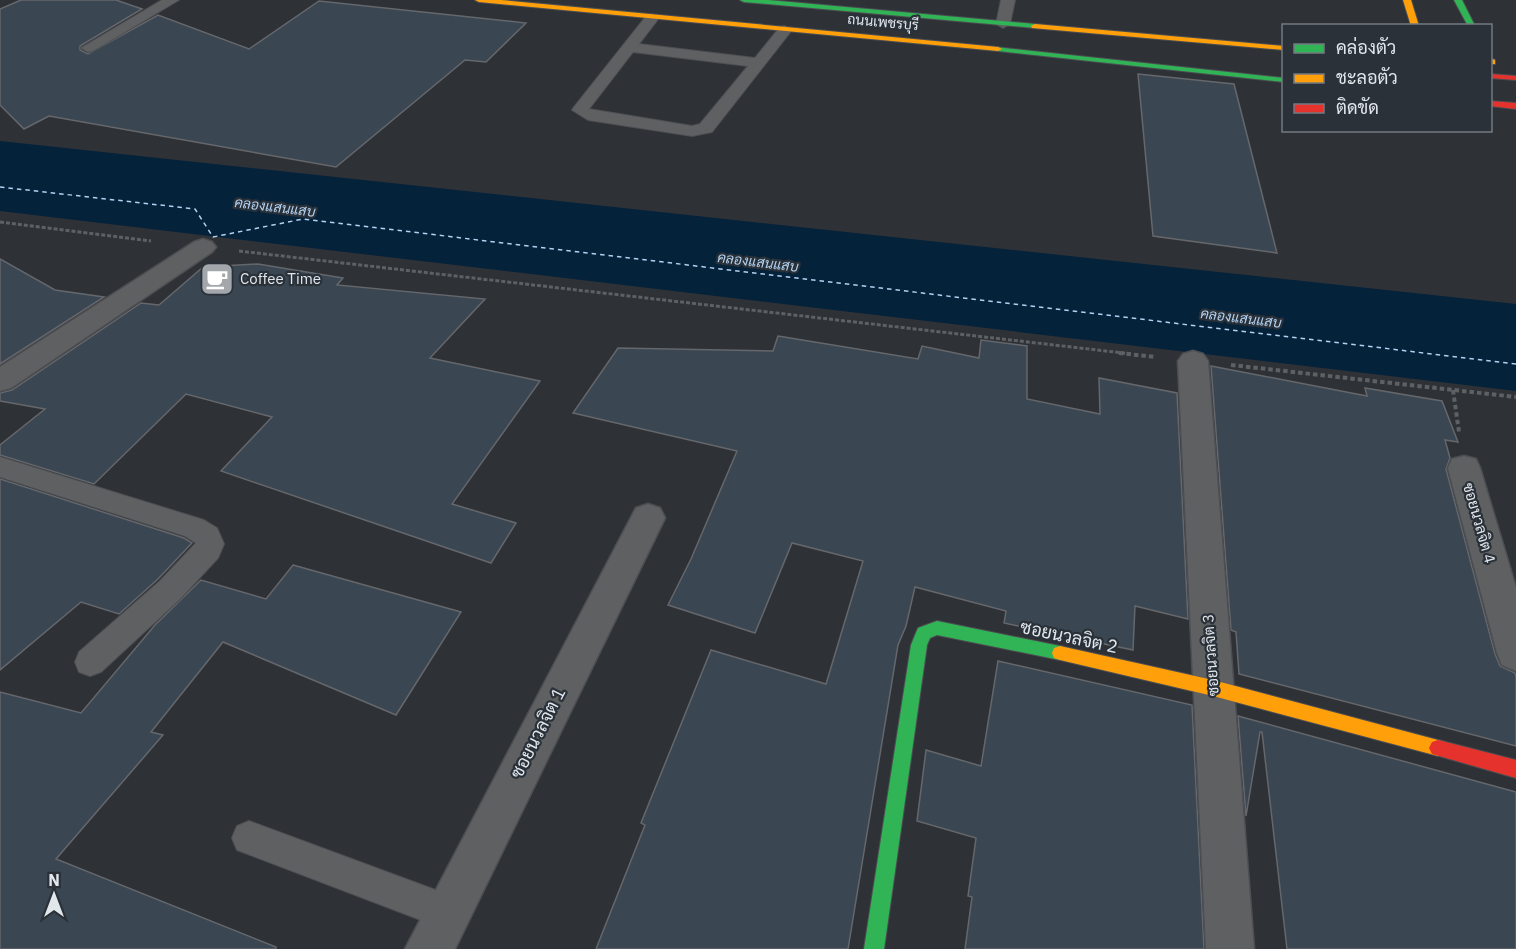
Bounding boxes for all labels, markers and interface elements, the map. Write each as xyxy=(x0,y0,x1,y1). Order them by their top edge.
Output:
street label: ถนนเพชรบุรี xyxy=(847,10,920,35)
legend xyxy=(1282,24,1492,132)
text: คล่องตัว xyxy=(1336,36,1396,59)
text: ชะลอตัว xyxy=(1336,66,1398,89)
text: ติดขัด xyxy=(1336,96,1379,119)
water label: คลองแสนแสบ xyxy=(233,193,317,221)
water label: คลองแสนแสบ xyxy=(716,248,800,276)
cafe icon: Coffee Time xyxy=(199,261,235,297)
place label: Coffee Time xyxy=(240,269,321,288)
water label: คลองแสนแสบ xyxy=(1199,304,1283,332)
street label: ซอยนวลจิต 4 xyxy=(1459,481,1500,565)
street label: ซอยนวลจิต 3 xyxy=(1198,613,1223,697)
street label: ซอยนวลจิต 2 xyxy=(1018,615,1120,658)
street label: ซอยนวลจิต 1 xyxy=(505,683,570,782)
north arrow xyxy=(24,865,84,925)
text: N xyxy=(48,870,60,890)

